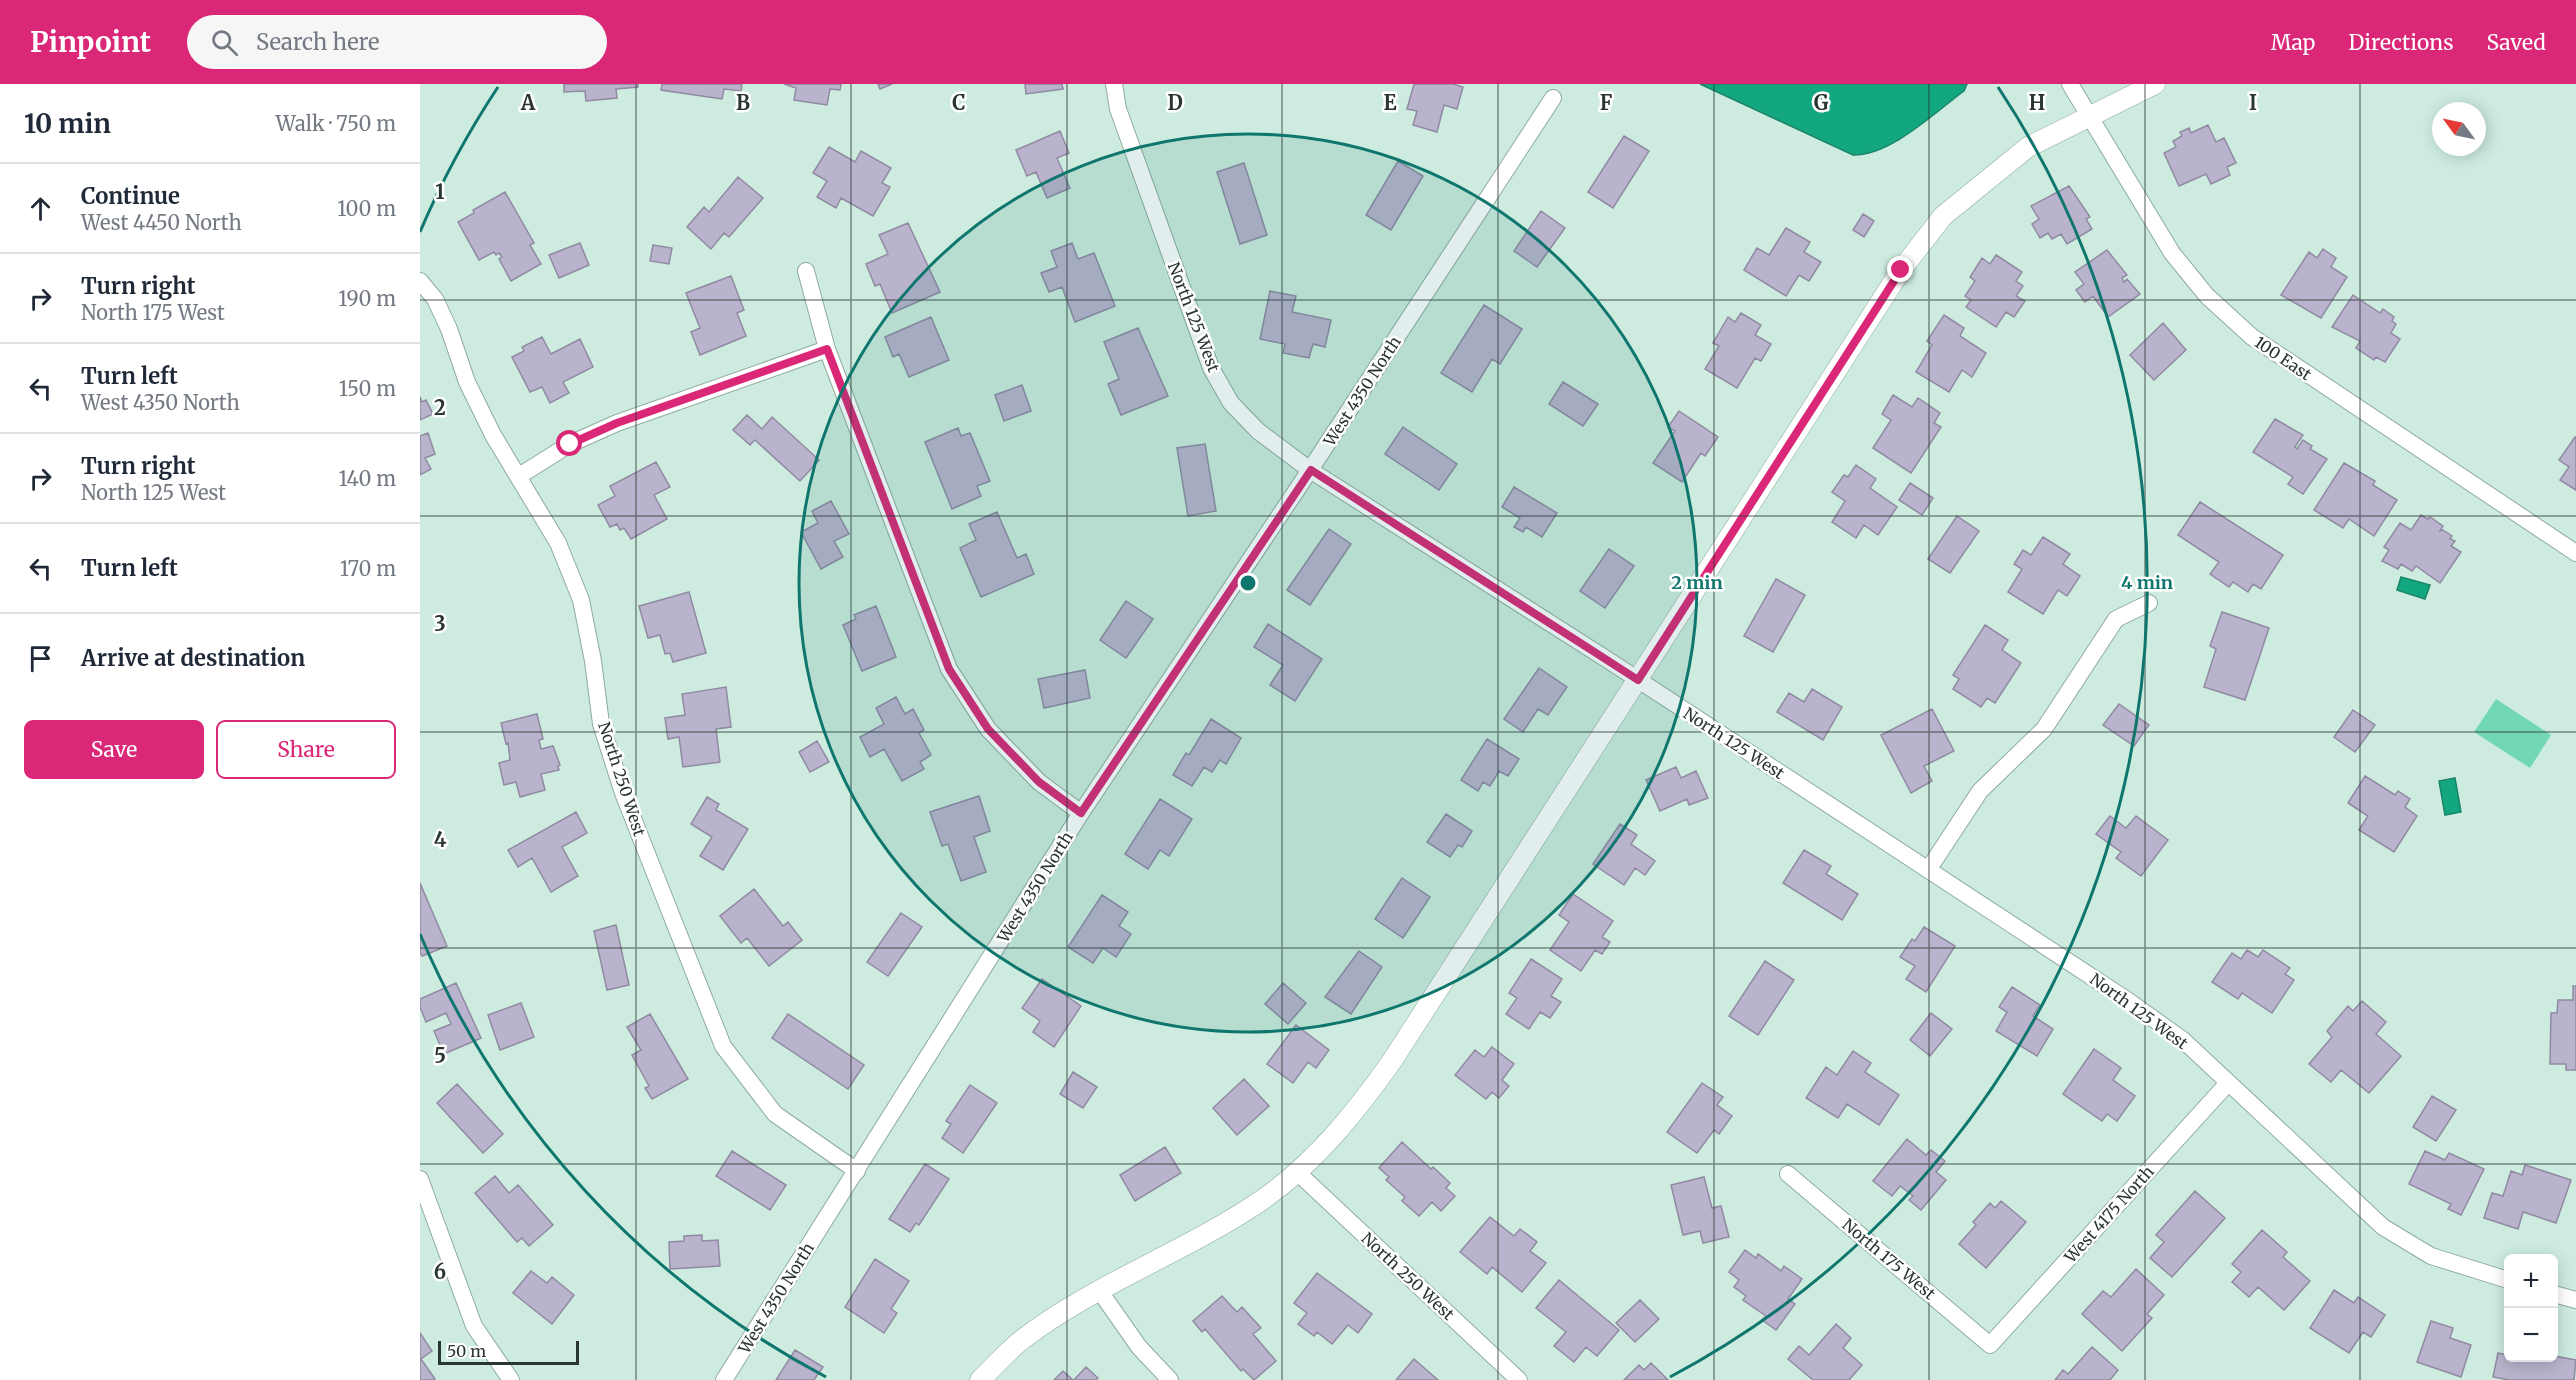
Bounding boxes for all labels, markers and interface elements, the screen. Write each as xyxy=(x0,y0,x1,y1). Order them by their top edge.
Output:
search box xyxy=(187,15,607,69)
text: Pinpoint xyxy=(30,24,151,60)
icon: search xyxy=(208,26,241,59)
text: Search here xyxy=(256,28,379,56)
text: Map xyxy=(2271,29,2315,56)
text: Directions xyxy=(2348,29,2453,56)
text: Saved xyxy=(2486,29,2546,56)
text: A xyxy=(520,90,536,115)
text: B xyxy=(736,90,750,115)
text: C xyxy=(952,90,966,115)
text: D xyxy=(1167,90,1183,115)
text: E xyxy=(1383,90,1397,115)
text: F xyxy=(1600,90,1613,115)
text: G xyxy=(1814,90,1829,115)
text: H xyxy=(2029,90,2045,115)
text: I xyxy=(2249,90,2257,115)
north arrow xyxy=(2432,102,2486,156)
text: 10 min xyxy=(24,107,111,140)
text: Walk · 750 m xyxy=(276,111,396,136)
text: 1 xyxy=(435,179,445,204)
text: Continue xyxy=(81,182,180,210)
icon: ahead xyxy=(24,192,57,225)
text: 100 m xyxy=(337,196,396,221)
text: West 4450 North xyxy=(81,210,242,235)
route end xyxy=(1887,256,1913,282)
street label: North 125 West xyxy=(1164,259,1224,376)
text: Turn right xyxy=(81,272,195,300)
icon: right xyxy=(24,282,57,315)
text: 190 m xyxy=(338,286,396,311)
text: North 175 West xyxy=(81,300,225,325)
street label: West 4350 North xyxy=(1318,332,1405,451)
street label: 100 East xyxy=(2251,332,2316,385)
text: Turn left xyxy=(81,362,178,390)
icon: left xyxy=(24,372,57,405)
text: 150 m xyxy=(339,376,396,401)
text: West 4350 North xyxy=(81,390,240,415)
text: 2 xyxy=(434,395,446,420)
route start xyxy=(556,430,582,456)
text: Turn right xyxy=(81,452,195,480)
icon: right xyxy=(24,462,57,495)
text: 140 m xyxy=(339,466,396,491)
text: North 125 West xyxy=(81,480,226,505)
icon: left xyxy=(24,552,57,585)
text: Turn left xyxy=(81,554,178,582)
text: 170 m xyxy=(340,556,396,581)
text: 2 min xyxy=(1671,571,1723,594)
text: 4 min xyxy=(2121,571,2173,594)
centre of rings xyxy=(1238,573,1258,593)
text: 3 xyxy=(434,611,446,636)
icon: arrive xyxy=(24,642,57,675)
text: Arrive at destination xyxy=(81,644,305,672)
street label: North 125 West xyxy=(1680,703,1789,783)
street label: North 250 West xyxy=(594,719,650,839)
button: Save xyxy=(24,720,204,779)
button: Share xyxy=(216,720,396,779)
text: 4 xyxy=(434,827,447,852)
street label: West 4350 North xyxy=(992,828,1077,947)
street label: North 125 West xyxy=(2086,969,2192,1054)
text: 5 xyxy=(434,1043,446,1068)
street label: West 4175 North xyxy=(2059,1161,2158,1267)
street label: North 175 West xyxy=(1838,1214,1940,1304)
street label: North 250 West xyxy=(1358,1228,1459,1324)
street label: West 4350 North xyxy=(733,1239,818,1358)
map controls xyxy=(2504,1254,2558,1362)
button: + xyxy=(2504,1254,2558,1308)
text: 6 xyxy=(434,1259,446,1284)
button: − xyxy=(2504,1308,2558,1362)
scale bar xyxy=(438,1338,579,1366)
text: 50 m xyxy=(447,1341,486,1361)

